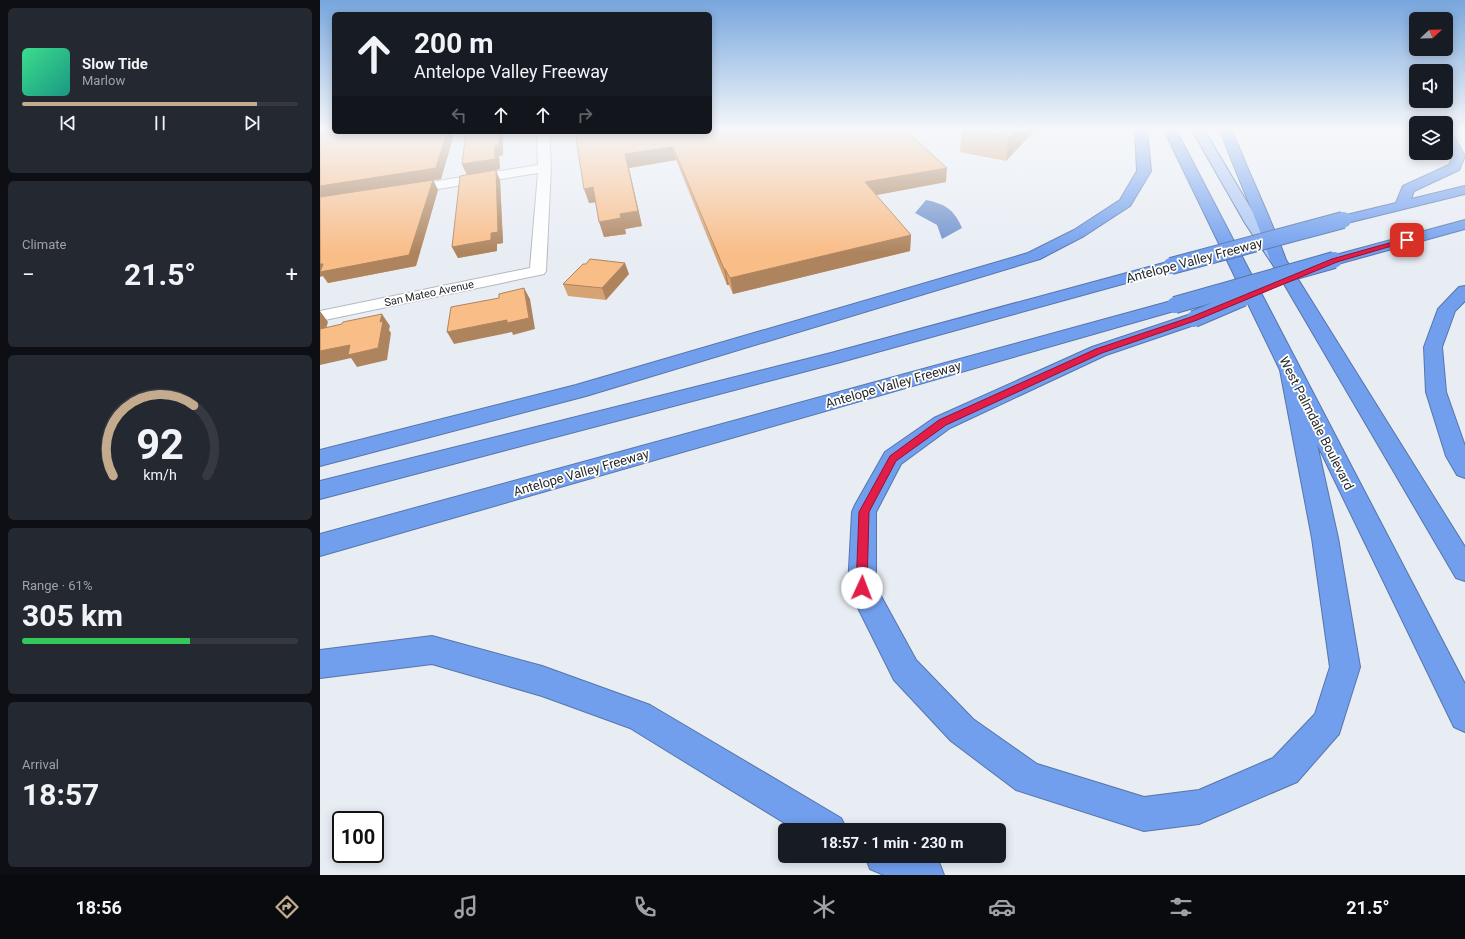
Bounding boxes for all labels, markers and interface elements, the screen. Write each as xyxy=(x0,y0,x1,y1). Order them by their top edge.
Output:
north arrow xyxy=(1409,12,1453,56)
map controls xyxy=(1409,12,1453,160)
text: 200 m xyxy=(414,27,493,60)
icon: ahead xyxy=(348,28,400,80)
text: Slow Tide xyxy=(82,55,148,73)
text: Antelope Valley Freeway xyxy=(414,61,608,82)
button: sound xyxy=(1409,64,1453,108)
text: Marlow xyxy=(82,73,125,88)
icon: left xyxy=(448,104,470,126)
icon: ahead xyxy=(490,104,512,126)
icon: ahead xyxy=(532,104,554,126)
icon: right xyxy=(574,104,596,126)
icon: previous xyxy=(57,112,79,134)
icon: pause xyxy=(149,112,171,134)
icon: next xyxy=(241,112,263,134)
button: layers xyxy=(1409,116,1453,160)
pin xyxy=(1390,223,1424,257)
icon: arrive xyxy=(1396,229,1418,251)
street label: Antelope Valley Freeway xyxy=(1124,235,1264,286)
text: Climate xyxy=(22,237,66,252)
text: 21.5° xyxy=(124,257,196,292)
text: − xyxy=(22,262,35,287)
text: + xyxy=(286,262,298,287)
street label: San Mateo Avenue xyxy=(383,278,475,309)
street label: West Palmdale Boulevard xyxy=(1276,354,1357,492)
street label: Antelope Valley Freeway xyxy=(824,358,963,411)
text: 92 xyxy=(136,419,184,468)
street label: Antelope Valley Freeway xyxy=(512,446,651,499)
text: km/h xyxy=(143,466,177,482)
position arrow xyxy=(841,567,883,609)
text: Range · 61% xyxy=(22,578,92,593)
text: 305 km xyxy=(22,598,123,633)
text: Arrival xyxy=(22,757,59,772)
text: 18:57 xyxy=(22,777,99,812)
speed limit sign: 100 xyxy=(332,811,384,863)
text: 18:57 · 1 min · 230 m xyxy=(821,834,963,852)
icon: directions xyxy=(273,893,301,921)
icon: music xyxy=(452,893,480,921)
icon: phone xyxy=(631,893,659,921)
icon: climate xyxy=(810,893,838,921)
icon: car xyxy=(988,893,1016,921)
icon: filters xyxy=(1167,893,1195,921)
text: 18:56 xyxy=(75,897,122,918)
text: 21.5° xyxy=(1346,897,1390,918)

